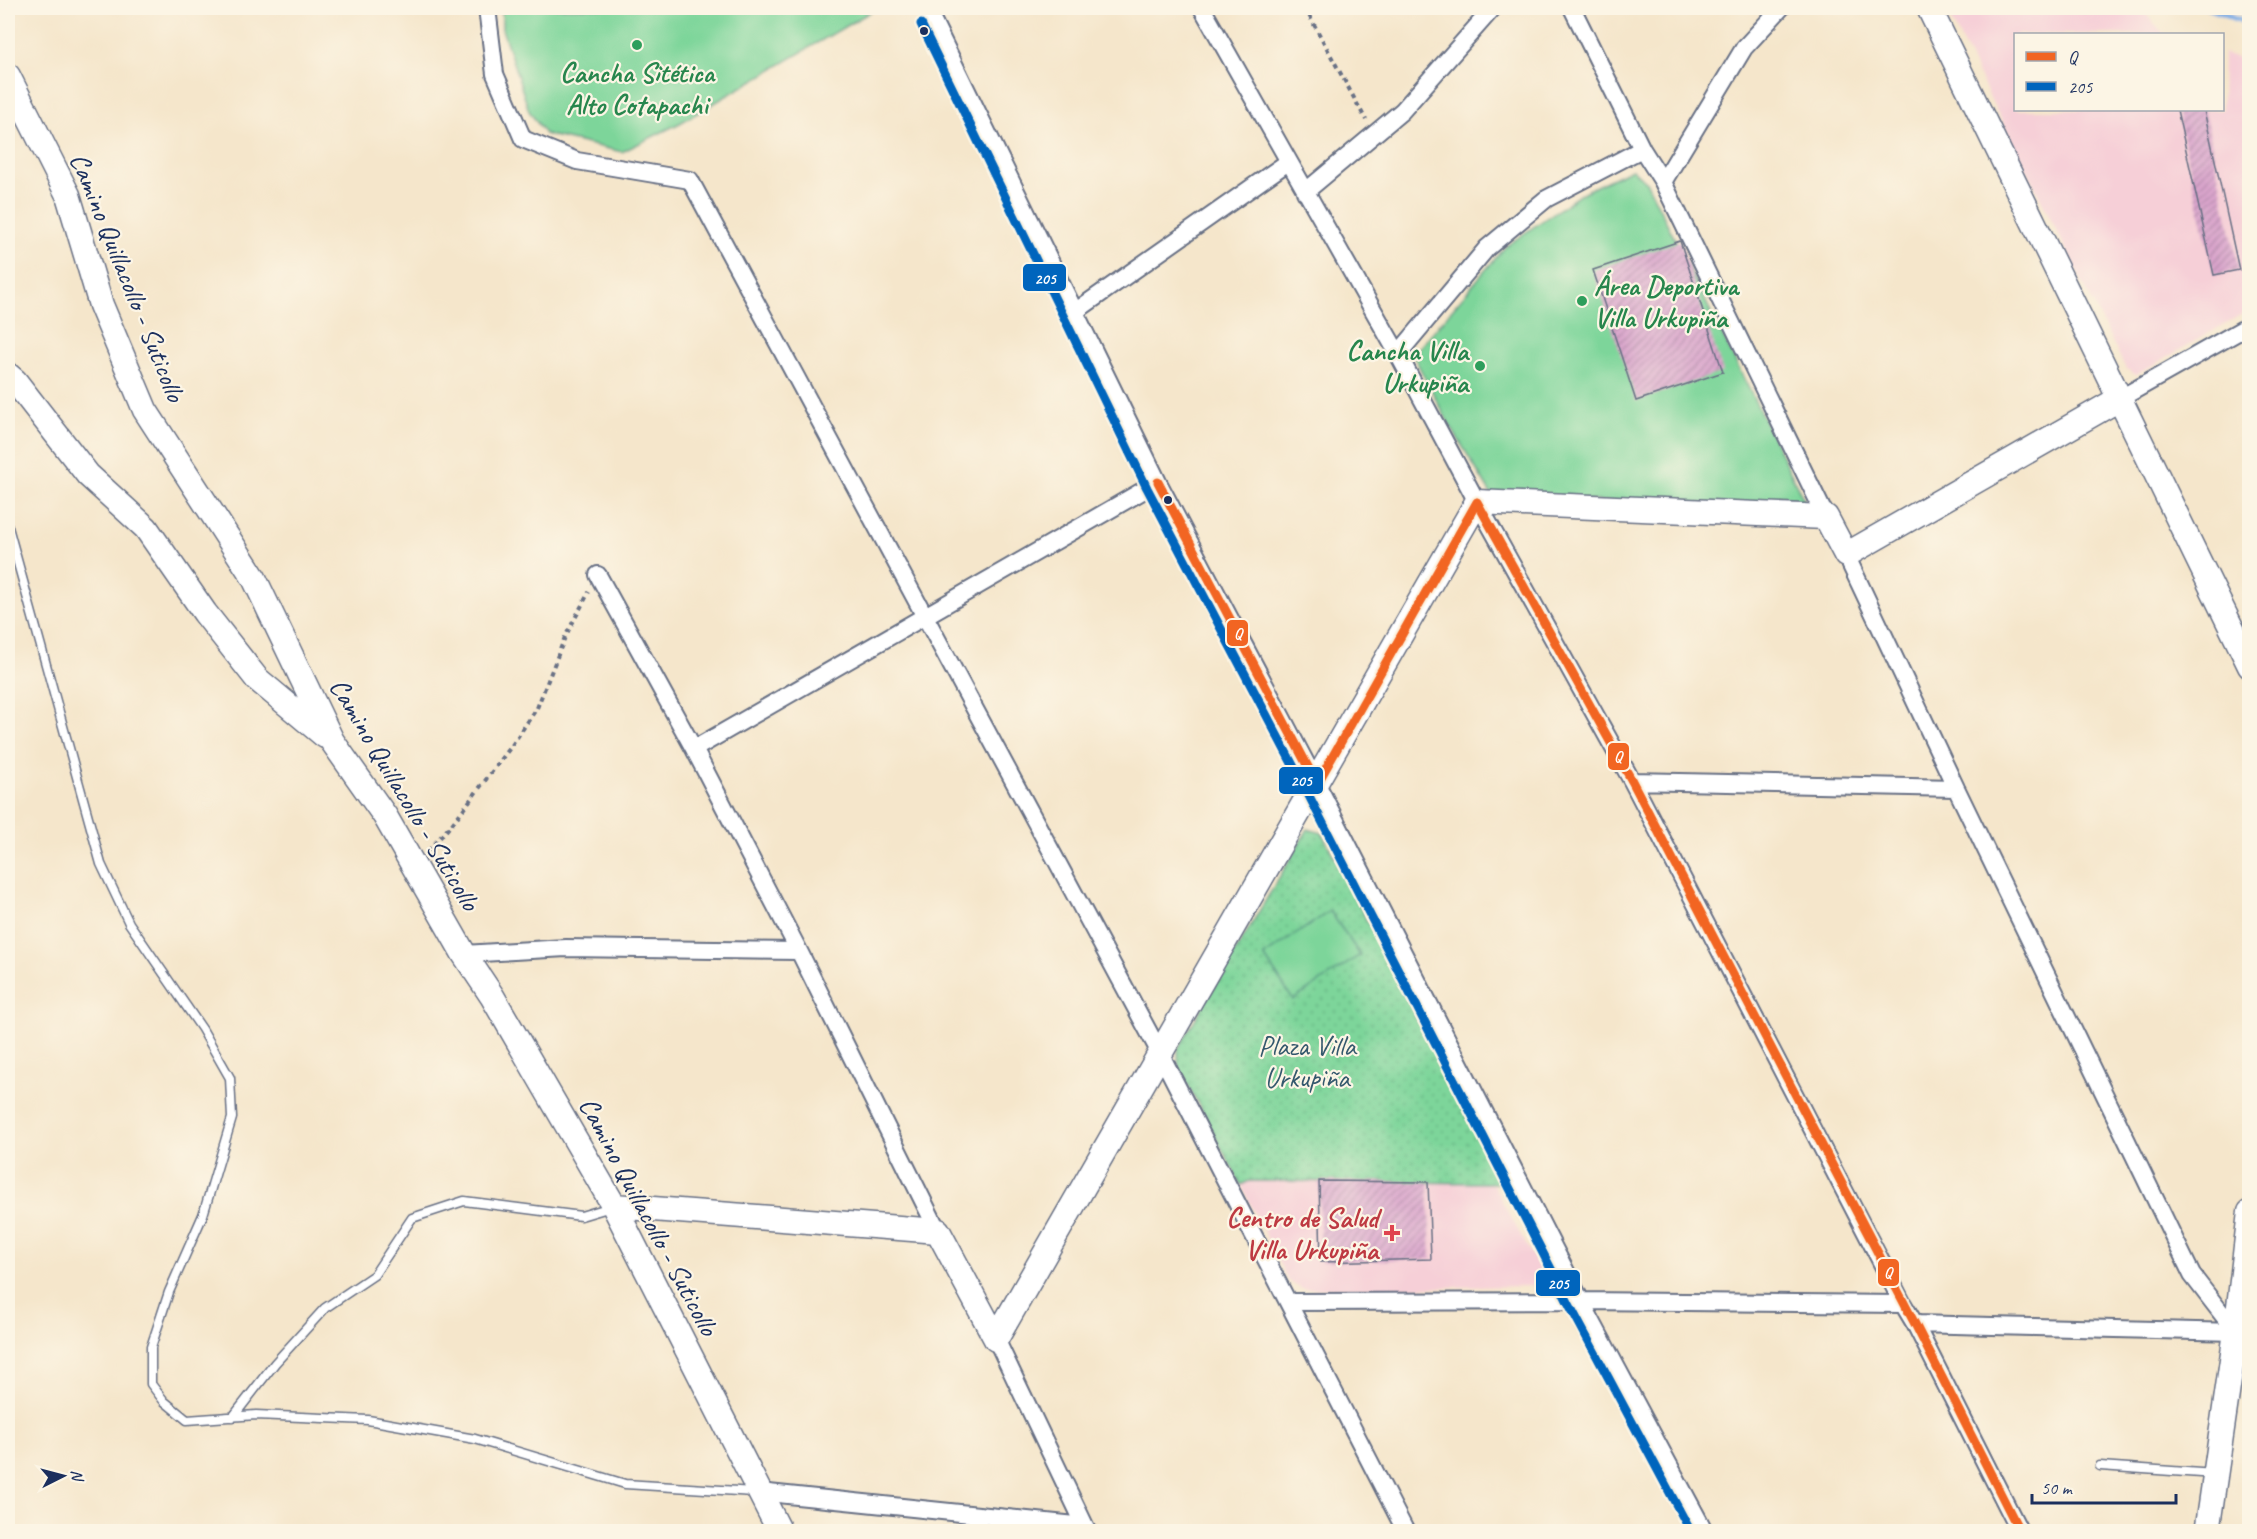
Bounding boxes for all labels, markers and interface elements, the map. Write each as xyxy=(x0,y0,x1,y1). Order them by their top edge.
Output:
unlabelled marker xyxy=(918,25,930,37)
legend xyxy=(2014,33,2224,111)
marker: Cancha Sitética Alto Cotapachi xyxy=(630,38,644,52)
text: Q xyxy=(2068,46,2079,68)
place label: Cancha Sitética Alto Cotapachi xyxy=(560,55,717,122)
text: 205 xyxy=(2068,76,2093,98)
street label: Camino Quillacollo - Suticollo xyxy=(62,148,195,408)
line badge: 205 xyxy=(1022,263,1067,292)
place label: Área Deportiva Villa Urkupiña xyxy=(1594,268,1740,335)
text: 205 xyxy=(1034,269,1058,289)
marker: Área Deportiva Villa Urkupiña xyxy=(1575,294,1589,308)
place label: Cancha Villa Urkupiña xyxy=(1346,333,1471,400)
marker: Cancha Villa Urkupiña xyxy=(1473,359,1487,373)
unlabelled marker xyxy=(1162,494,1174,506)
line badge: Q xyxy=(1226,619,1249,647)
text: Q xyxy=(1234,624,1244,644)
street label: Camino Quillacollo - Suticollo xyxy=(322,671,489,918)
line badge: Q xyxy=(1607,742,1630,771)
text: Q xyxy=(1614,747,1624,767)
line badge: 205 xyxy=(1278,766,1324,795)
text: 205 xyxy=(1290,771,1314,791)
park label: Plaza Villa Urkupiña xyxy=(1258,1028,1358,1095)
street label: Camino Quillacollo - Suticollo xyxy=(571,1091,728,1343)
place label: Centro de Salud Villa Urkupiña xyxy=(1226,1200,1383,1267)
marker: Centro de Salud Villa Urkupiña xyxy=(1383,1224,1401,1242)
line badge: Q xyxy=(1877,1258,1900,1287)
text: Q xyxy=(1884,1263,1894,1283)
line badge: 205 xyxy=(1535,1269,1581,1297)
text: 205 xyxy=(1547,1274,1571,1294)
north arrow xyxy=(33,1446,93,1506)
scale bar xyxy=(2032,1467,2176,1505)
text: N xyxy=(66,1469,88,1484)
text: 50 m xyxy=(2041,1477,2074,1499)

